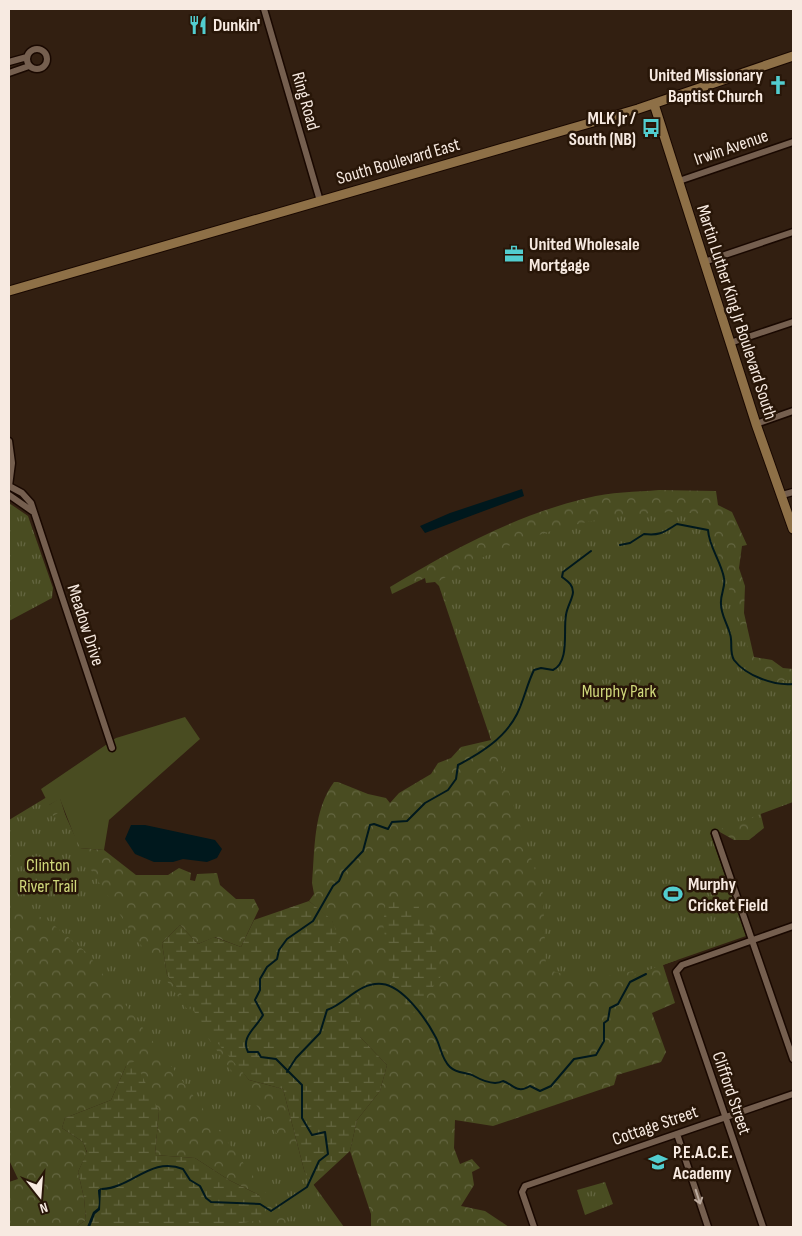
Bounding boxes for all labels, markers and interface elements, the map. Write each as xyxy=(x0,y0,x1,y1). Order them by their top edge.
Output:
restaurant icon: Dunkin' xyxy=(187,14,209,36)
place label: Dunkin' xyxy=(213,15,260,36)
place label: United Missionary Baptist Church xyxy=(649,65,764,107)
street label: Ring Road xyxy=(287,70,324,133)
church icon: United Missionary Baptist Church xyxy=(767,74,789,96)
place label: MLK Jr / South (NB) xyxy=(569,108,636,150)
bus stop icon: MLK Jr / South (NB) xyxy=(640,117,662,139)
street label: Irwin Avenue xyxy=(691,125,771,170)
street label: South Boulevard East xyxy=(334,134,463,189)
street label: Martin Luther King Jr Boulevard South xyxy=(692,202,781,422)
place label: United Wholesale Mortgage xyxy=(529,234,640,276)
office icon: United Wholesale Mortgage xyxy=(503,243,525,265)
street label: Meadow Drive xyxy=(63,582,109,668)
park label: Murphy Park xyxy=(582,681,656,702)
park label: Clinton River Trail xyxy=(19,855,77,897)
place label: Murphy Cricket Field xyxy=(688,874,768,916)
sports icon: Murphy Cricket Field xyxy=(662,883,684,905)
street label: Clifford Street xyxy=(708,1049,756,1138)
street label: Cottage Street xyxy=(610,1101,701,1150)
place label: P.E.A.C.E. Academy xyxy=(672,1142,733,1184)
school or university icon: P.E.A.C.E. Academy xyxy=(647,1151,669,1173)
north arrow xyxy=(15,1171,65,1221)
one-way arrow xyxy=(694,1189,704,1205)
text: N xyxy=(38,1199,50,1217)

